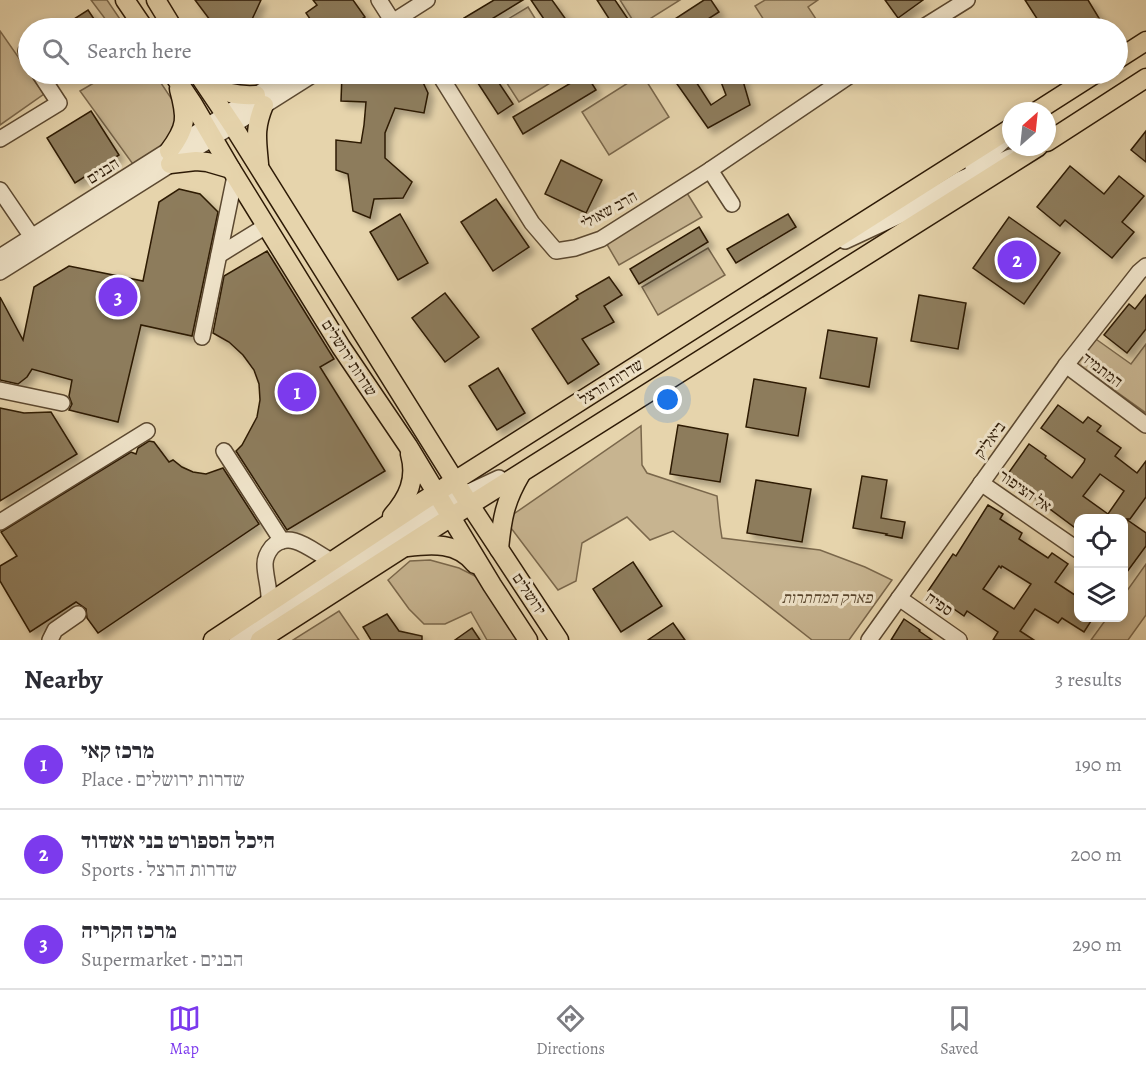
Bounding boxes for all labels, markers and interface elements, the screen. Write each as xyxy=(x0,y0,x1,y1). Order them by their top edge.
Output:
search box xyxy=(18,18,1128,84)
icon: search xyxy=(39,35,72,68)
text: Search here xyxy=(87,36,192,66)
north arrow xyxy=(1002,102,1056,156)
street label: הבנים xyxy=(83,153,123,189)
street label: הרב שאולי xyxy=(577,185,641,235)
pin: 2 xyxy=(998,238,1036,282)
pin: 3 xyxy=(98,274,138,320)
street label: שדרות ירושלים xyxy=(316,315,382,401)
street label: המתמיד xyxy=(1077,347,1127,393)
street label: שדרות הרצל xyxy=(574,353,648,411)
pin: 1 xyxy=(278,370,316,414)
your location xyxy=(653,385,682,414)
street label: ביאליק xyxy=(969,417,1011,463)
street label: אל הציפור xyxy=(994,465,1056,517)
map controls xyxy=(1074,514,1128,622)
button: locate xyxy=(1074,514,1128,568)
button: layers xyxy=(1074,568,1128,622)
street label: ירושלים xyxy=(507,569,551,619)
park label: פארק המחתרות xyxy=(782,587,873,609)
street label: ספיח xyxy=(921,587,957,621)
text: Nearby xyxy=(24,662,103,697)
text: 3 results xyxy=(1055,666,1122,693)
text: מרכז קאי xyxy=(81,736,154,766)
text: 1 xyxy=(40,751,47,778)
text: 190 m xyxy=(1075,751,1122,778)
text: Place · שדרות ירושלים xyxy=(81,766,245,793)
text: היכל הספורט בני אשדוד xyxy=(81,826,275,856)
text: 2 xyxy=(39,841,48,868)
text: 200 m xyxy=(1071,841,1122,868)
text: Sports · שדרות הרצל xyxy=(81,856,237,883)
text: מרכז הקריה xyxy=(81,916,177,946)
text: 3 xyxy=(39,931,48,958)
text: 290 m xyxy=(1072,931,1122,958)
text: Supermarket · הבנים xyxy=(81,946,243,973)
tab: Map xyxy=(168,1002,201,1060)
tab: Directions xyxy=(536,1002,605,1060)
tab: Saved xyxy=(940,1002,978,1060)

